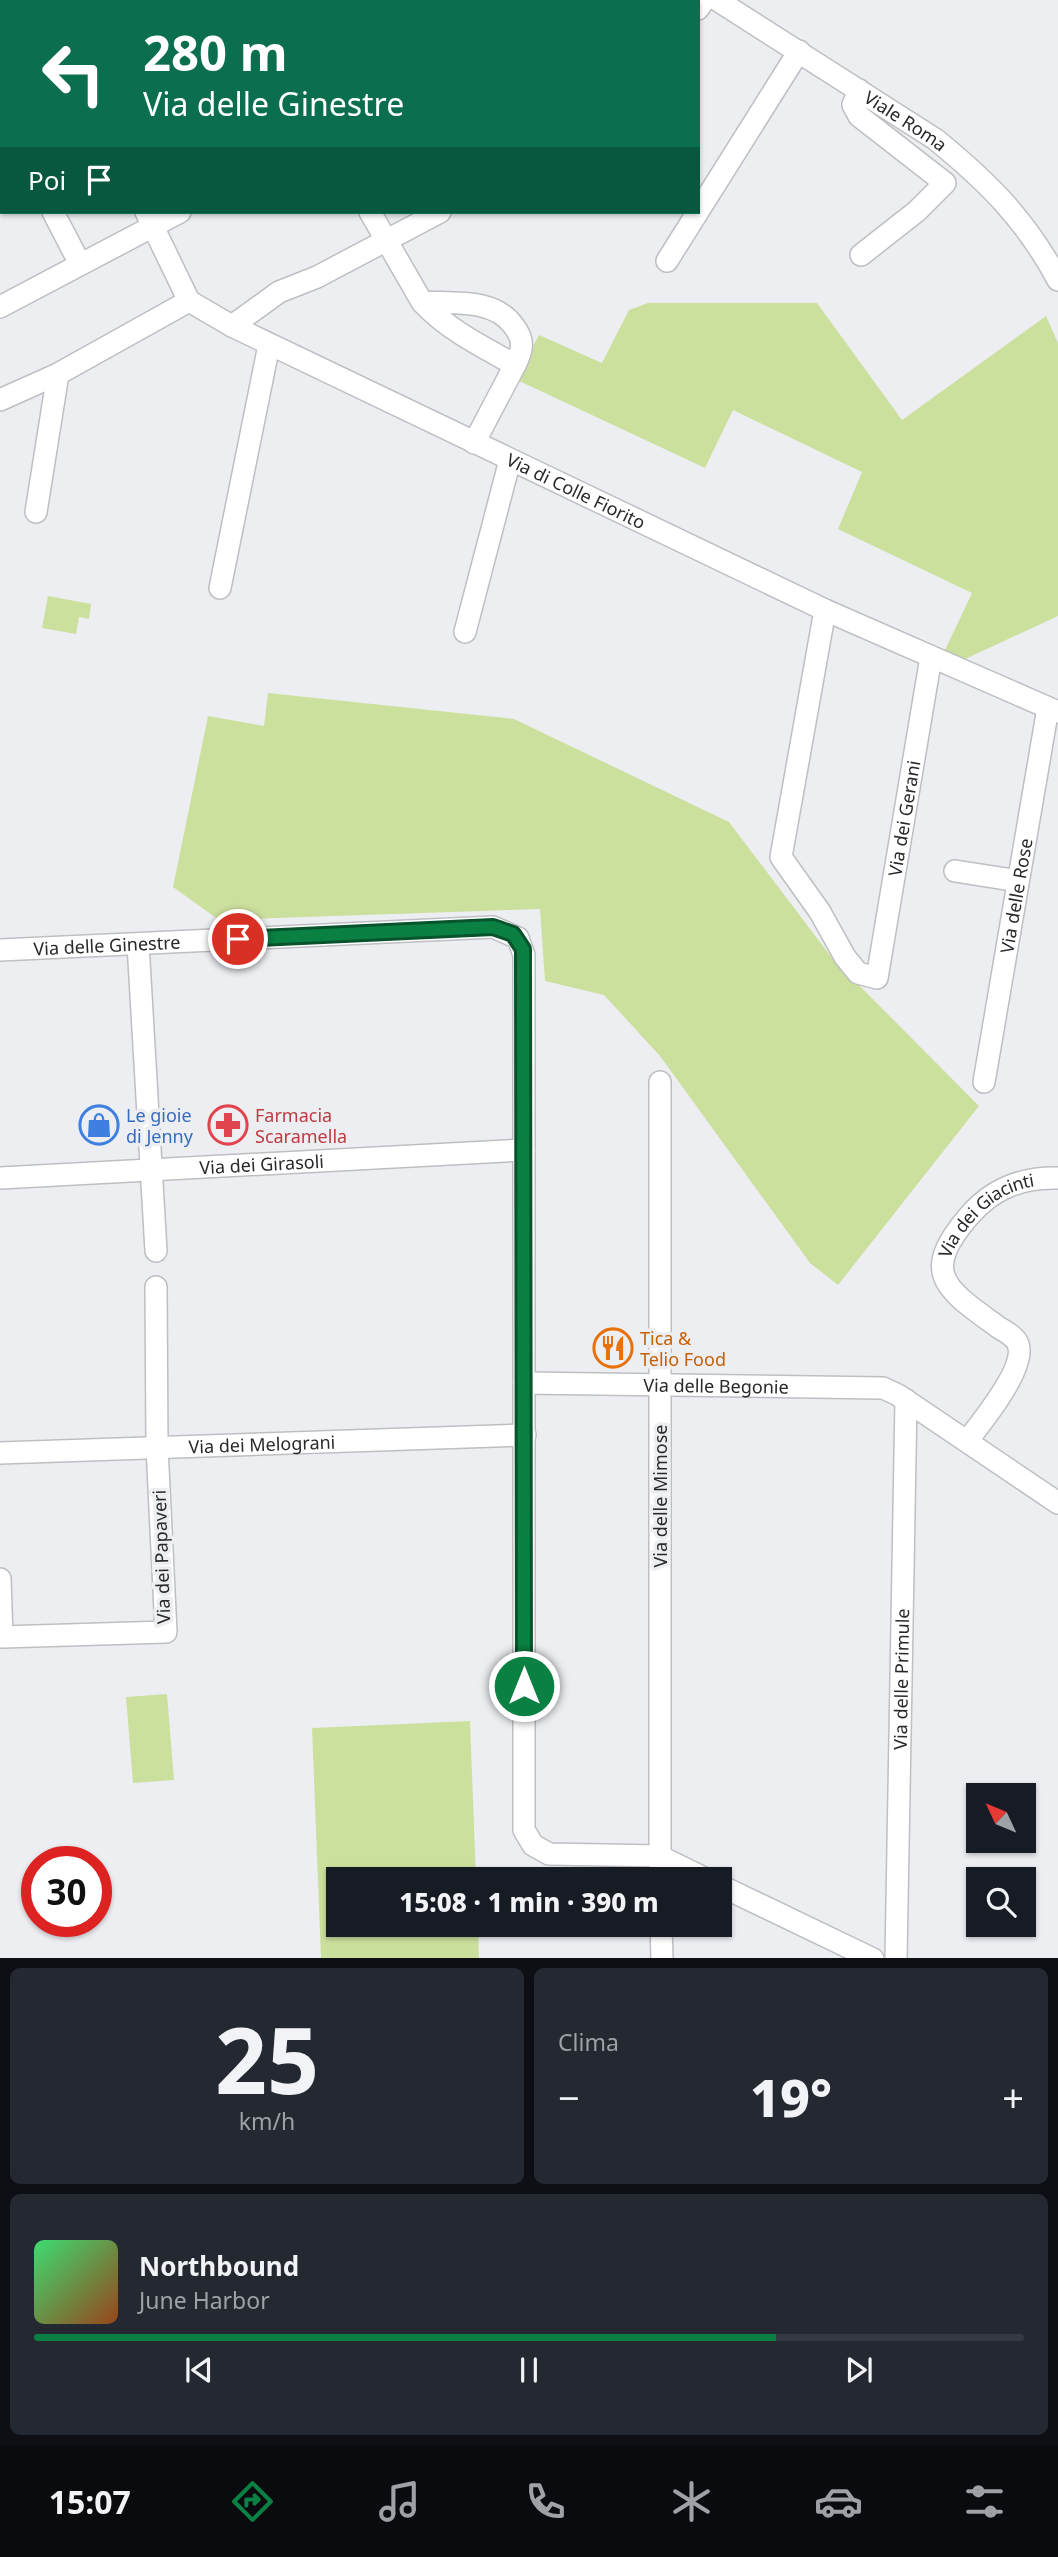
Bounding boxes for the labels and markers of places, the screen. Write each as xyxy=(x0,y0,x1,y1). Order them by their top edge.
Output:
pin xyxy=(208,909,268,969)
place label: Le gioie di Jenny xyxy=(126,1103,194,1148)
place label: Farmacia Scaramella xyxy=(255,1103,347,1148)
shop icon: Le gioie di Jenny xyxy=(78,1104,120,1146)
pharmacy icon: Farmacia Scaramella xyxy=(207,1104,249,1146)
place label: Tica & Telio Food xyxy=(640,1326,726,1371)
restaurant icon: Tica & Telio Food xyxy=(592,1327,634,1369)

